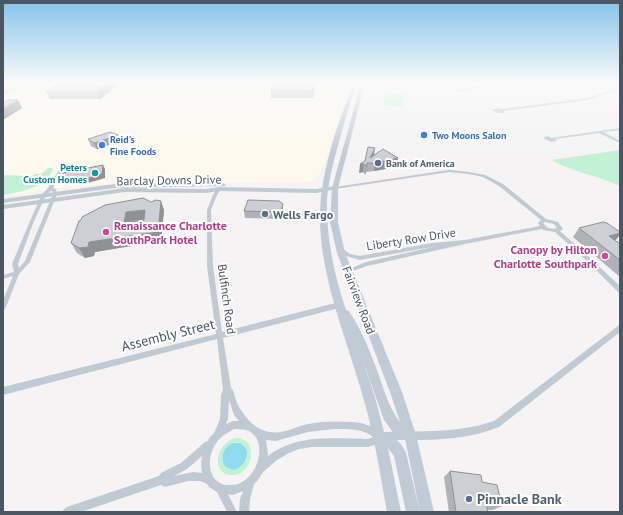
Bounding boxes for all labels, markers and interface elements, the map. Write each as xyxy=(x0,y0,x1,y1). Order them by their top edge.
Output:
place label: Two Moons Salon xyxy=(432,129,506,142)
marker: Two Moons Salon xyxy=(419,130,429,140)
place label: Reid's Fine Foods xyxy=(110,133,156,158)
marker: Reid's Fine Foods xyxy=(97,140,107,150)
place label: Bank of America xyxy=(386,157,455,170)
marker: Bank of America xyxy=(373,158,383,168)
place label: Peters Custom Homes xyxy=(23,161,87,186)
marker: Peters Custom Homes xyxy=(90,168,100,178)
street label: Barclay Downs Drive xyxy=(116,172,222,188)
place label: Wells Fargo xyxy=(273,207,334,222)
marker: Wells Fargo xyxy=(260,209,270,219)
place label: Renaissance Charlotte SouthPark Hotel xyxy=(114,218,227,247)
street label: Liberty Row Drive xyxy=(365,225,457,253)
marker: Renaissance Charlotte SouthPark Hotel xyxy=(101,227,111,237)
place label: Canopy by Hilton Charlotte Southpark xyxy=(494,242,597,271)
marker: Canopy by Hilton Charlotte Southpark xyxy=(600,251,610,261)
street label: Bulfinch Road xyxy=(215,263,239,335)
street label: Fairview Road xyxy=(339,264,379,336)
street label: Assembly Street xyxy=(119,315,217,355)
place label: Pinnacle Bank xyxy=(477,490,562,508)
marker: Pinnacle Bank xyxy=(464,494,474,504)

